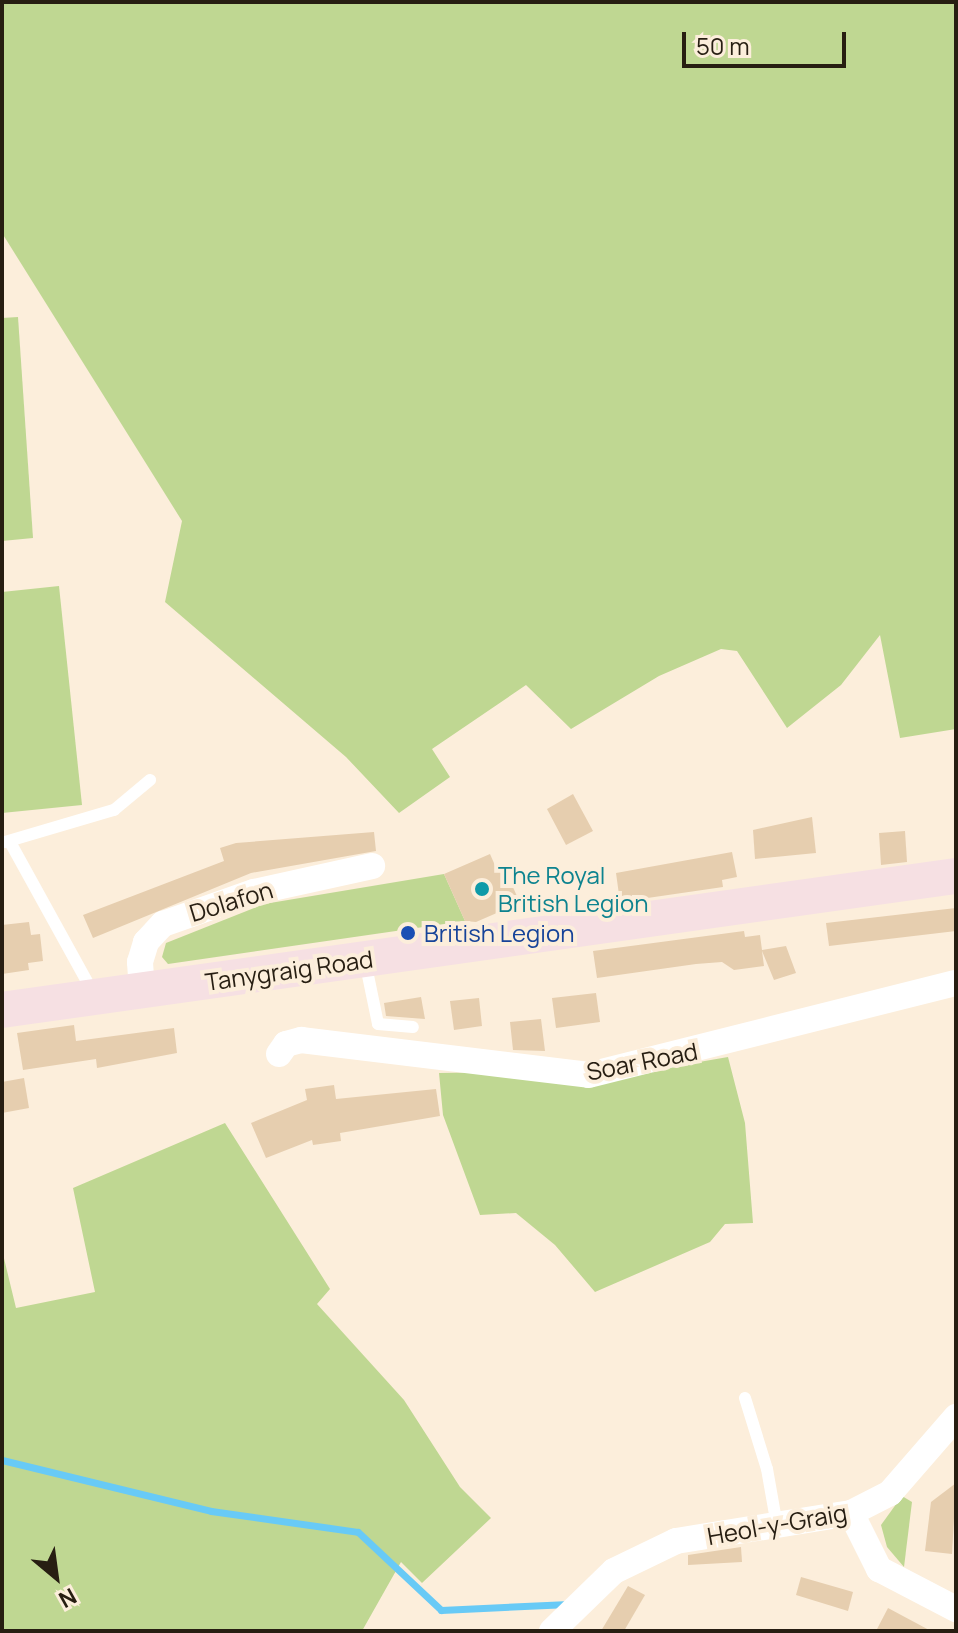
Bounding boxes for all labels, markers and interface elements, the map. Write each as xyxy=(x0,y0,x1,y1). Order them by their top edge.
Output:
scale bar xyxy=(686,16,850,66)
text: 50 m xyxy=(696,29,750,62)
place label: The Royal British Legion xyxy=(498,861,648,917)
street label: Dolafon xyxy=(186,875,276,927)
marker: The Royal British Legion xyxy=(473,880,491,898)
place label: British Legion xyxy=(424,919,574,947)
marker: British Legion xyxy=(399,924,417,942)
street label: Tanygraig Road xyxy=(203,944,375,996)
street label: Soar Road xyxy=(584,1036,700,1086)
street label: Heol-y-Graig xyxy=(705,1498,849,1550)
north arrow xyxy=(16,1537,96,1617)
text: N xyxy=(53,1581,82,1615)

